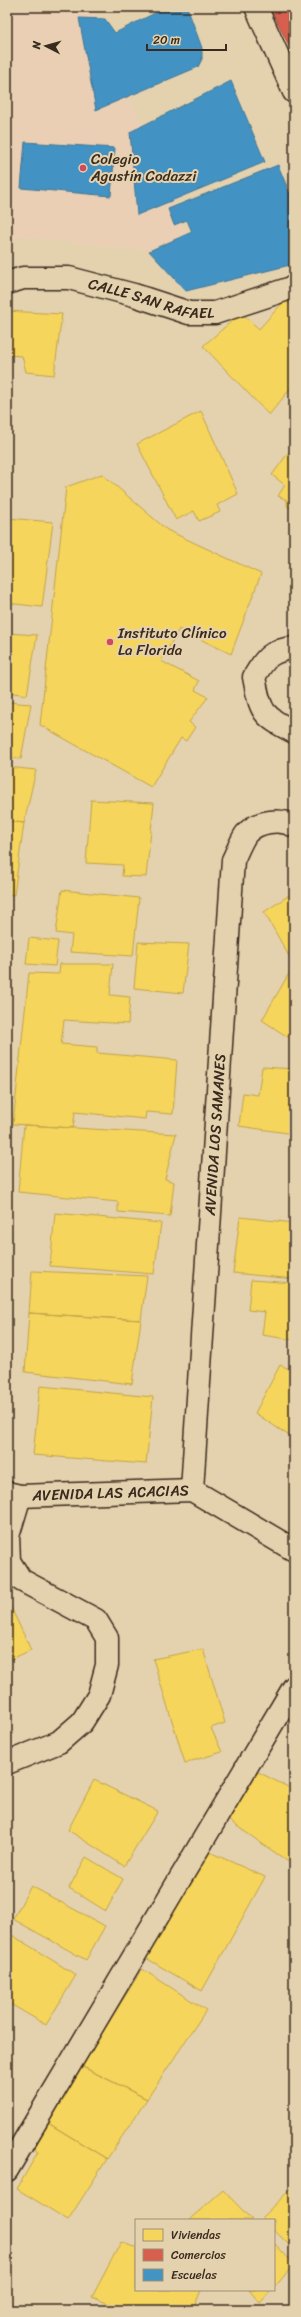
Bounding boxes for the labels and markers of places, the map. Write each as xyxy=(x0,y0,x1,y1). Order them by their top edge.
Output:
place label: Colegio Agustín Codazzi xyxy=(90,146,197,189)
marker: Colegio Agustín Codazzi xyxy=(78,163,88,173)
place label: Instituto Clínico La Florida xyxy=(117,620,227,663)
marker: Instituto Clínico La Florida xyxy=(105,637,115,647)

